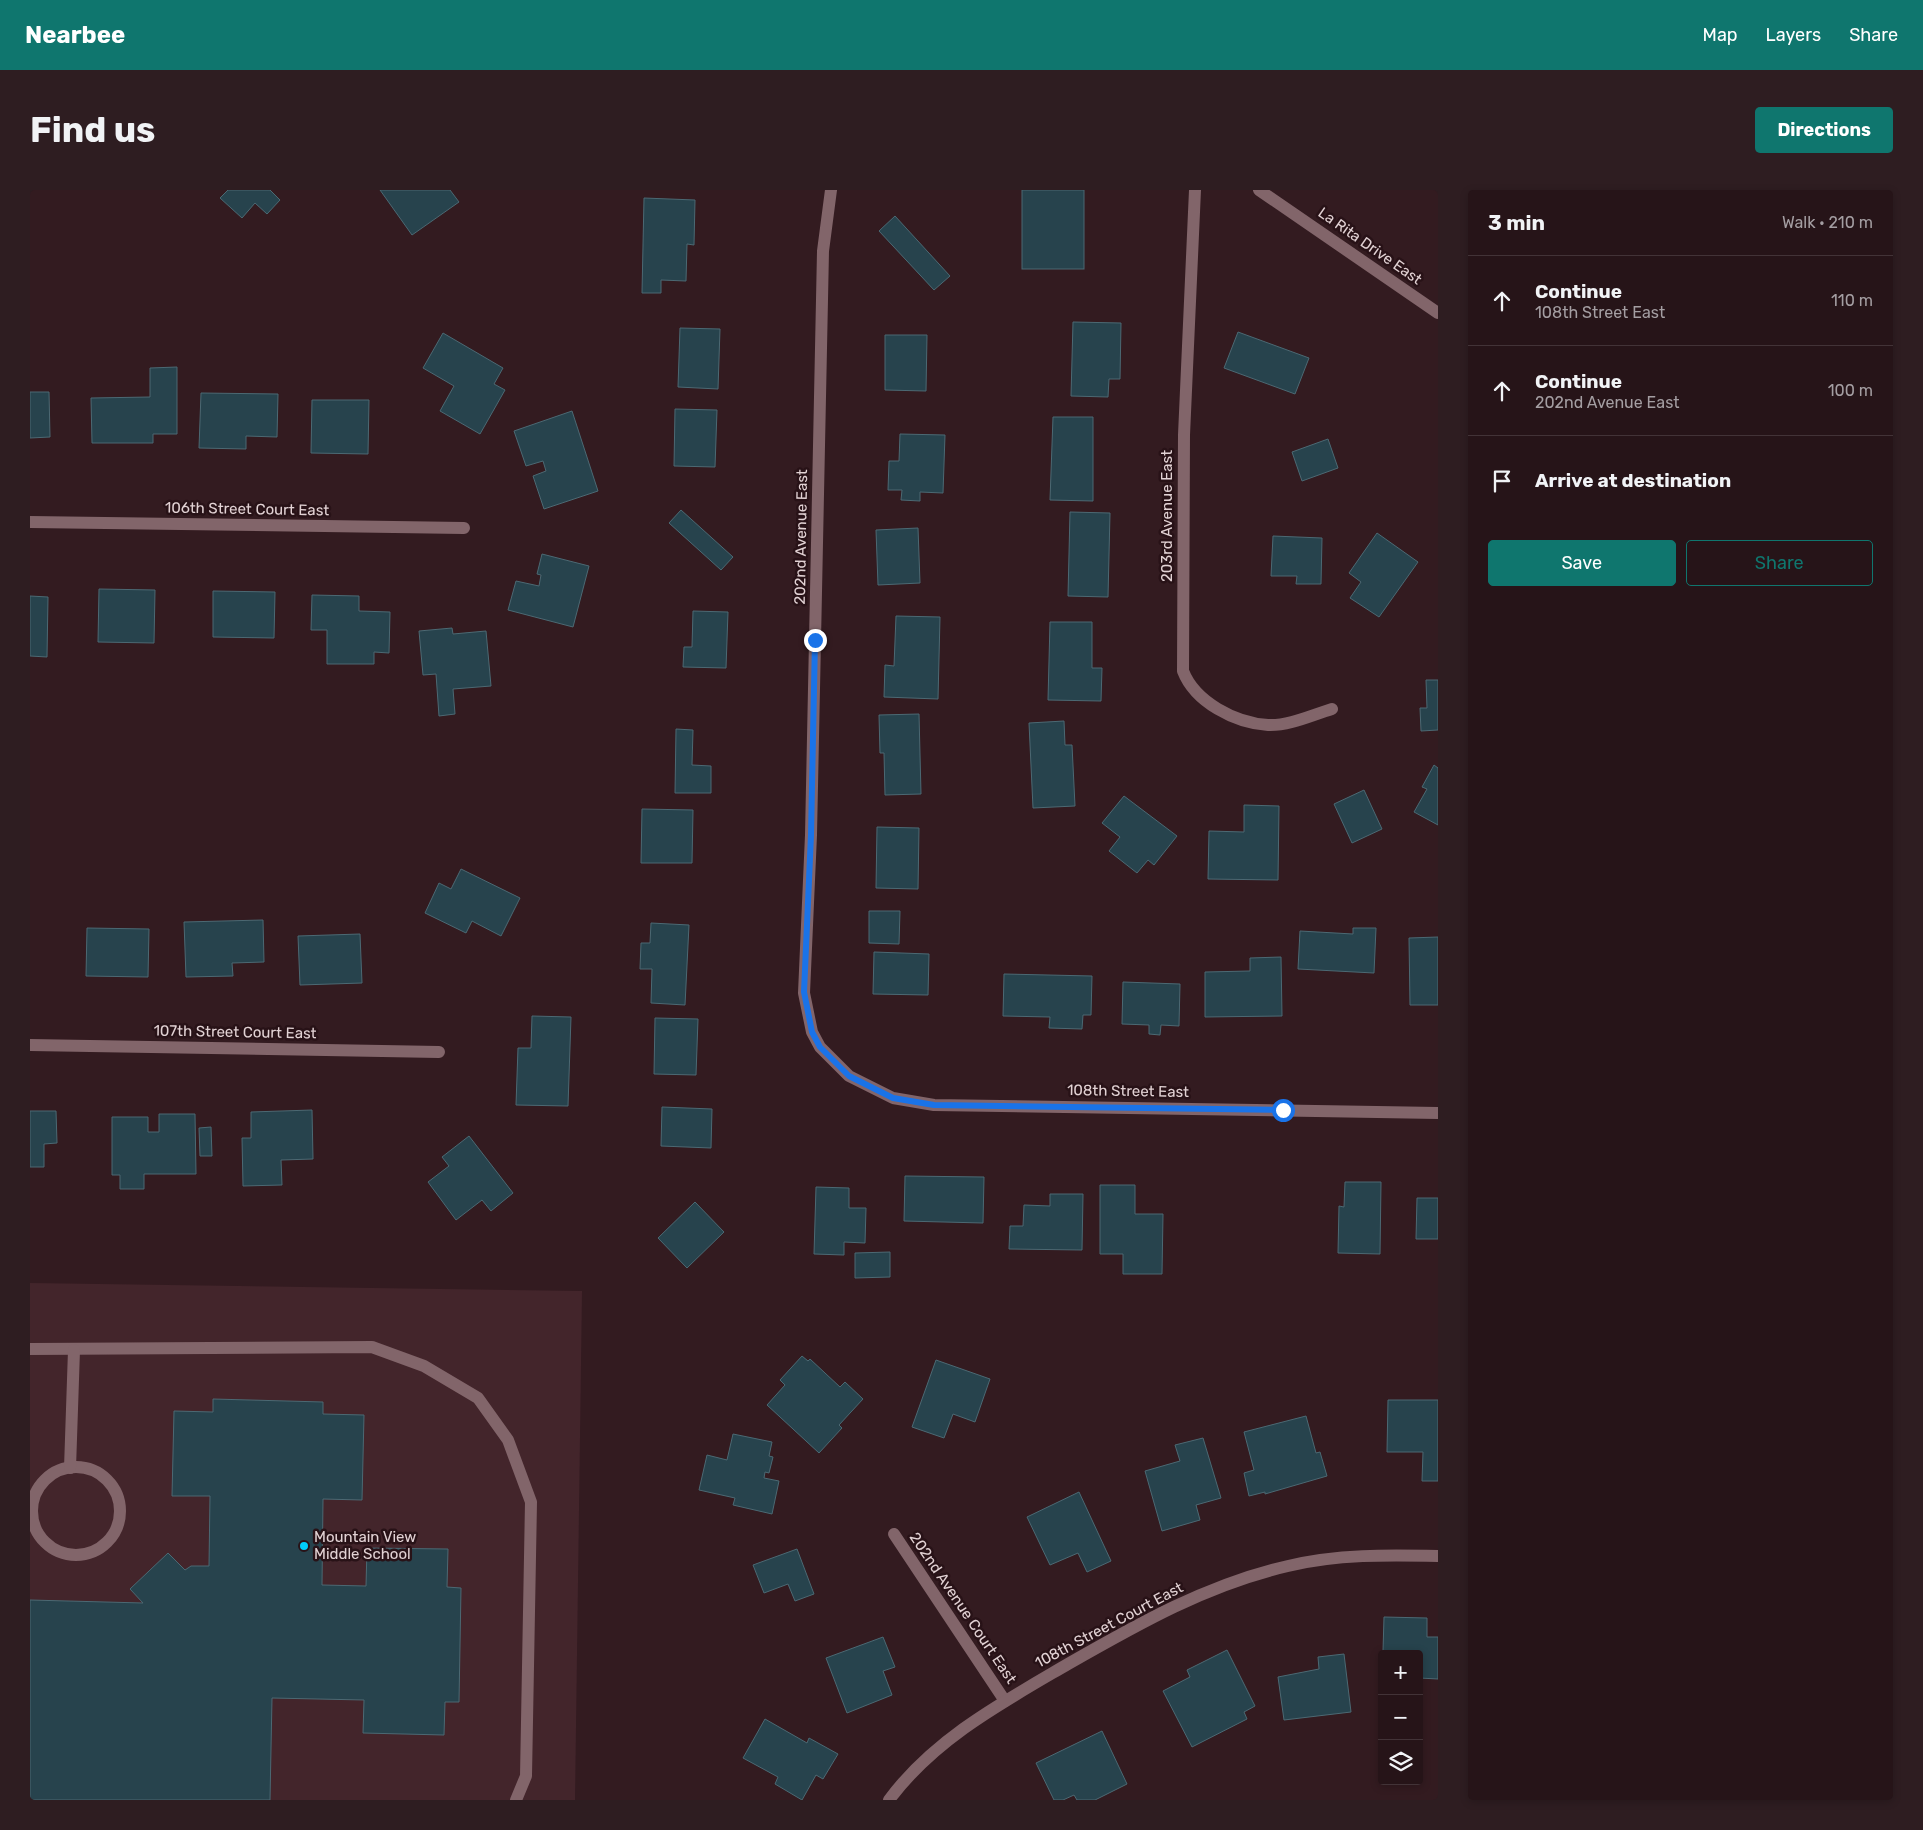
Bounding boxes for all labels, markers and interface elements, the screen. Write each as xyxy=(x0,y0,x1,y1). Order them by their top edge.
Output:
text: Nearbee xyxy=(25,21,125,49)
text: Map xyxy=(1703,24,1738,46)
text: Layers xyxy=(1766,24,1821,46)
text: Share xyxy=(1849,24,1898,46)
button: Directions xyxy=(1755,107,1893,153)
text: Find us xyxy=(30,109,155,151)
street label: La Rita Drive East xyxy=(1315,204,1425,289)
text: 3 min xyxy=(1488,210,1545,235)
text: Walk · 210 m xyxy=(1782,213,1873,232)
text: Continue xyxy=(1535,280,1622,303)
icon: ahead xyxy=(1488,287,1516,315)
text: 110 m xyxy=(1831,291,1873,310)
text: 108th Street East xyxy=(1535,303,1665,322)
text: Continue xyxy=(1535,370,1622,393)
icon: ahead xyxy=(1488,377,1516,405)
text: 100 m xyxy=(1828,381,1873,400)
text: 202nd Avenue East xyxy=(1535,393,1680,412)
street label: 203rd Avenue East xyxy=(1158,450,1176,582)
icon: arrive xyxy=(1488,467,1516,495)
street label: 202nd Avenue East xyxy=(791,469,811,605)
text: Arrive at destination xyxy=(1535,469,1731,492)
street label: 106th Street Court East xyxy=(165,499,330,519)
button: Save xyxy=(1488,540,1676,586)
button: Share xyxy=(1686,540,1873,586)
route end xyxy=(804,629,827,652)
street label: 107th Street Court East xyxy=(153,1022,317,1042)
street label: 108th Street East xyxy=(1067,1081,1189,1101)
route start xyxy=(1272,1099,1295,1122)
place label: Mountain View Middle School xyxy=(314,1528,416,1563)
street label: 202nd Avenue Court East xyxy=(906,1529,1020,1687)
marker: Mountain View Middle School xyxy=(298,1540,310,1552)
street label: 108th Street Court East xyxy=(1032,1578,1186,1672)
map controls xyxy=(1378,1650,1423,1785)
button: + xyxy=(1378,1650,1423,1695)
button: − xyxy=(1378,1695,1423,1740)
button: layers xyxy=(1378,1740,1423,1785)

